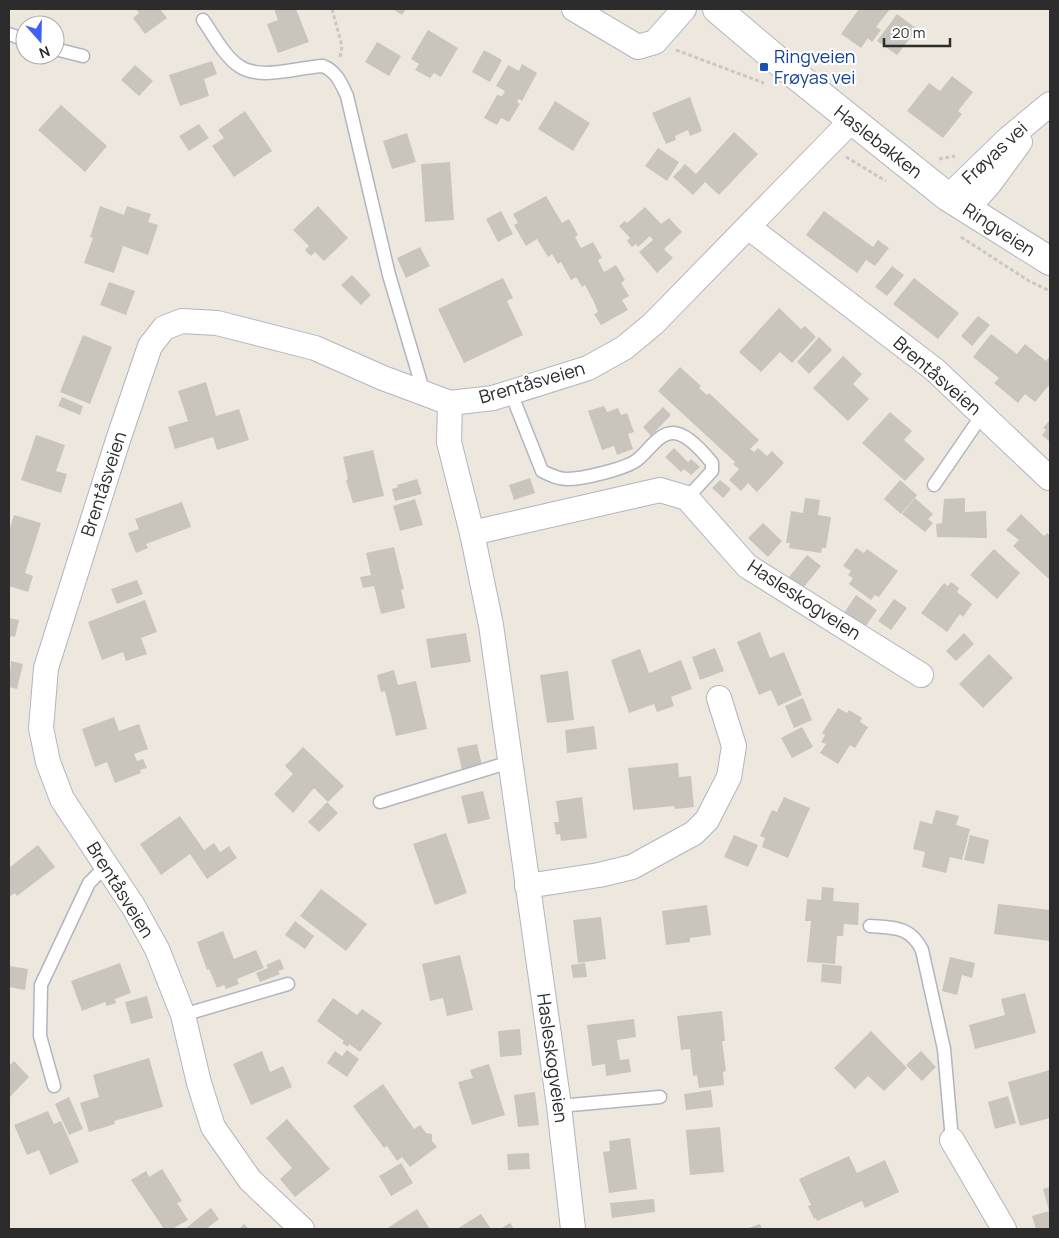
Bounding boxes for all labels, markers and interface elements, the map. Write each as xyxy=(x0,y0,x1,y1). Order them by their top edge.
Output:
north arrow xyxy=(15,15,65,65)
scale bar xyxy=(884,15,950,47)
text: 20 m xyxy=(892,22,925,43)
text: N xyxy=(37,42,53,63)
place label: Ringveien Frøyas vei xyxy=(774,44,855,89)
marker: Ringveien Frøyas vei xyxy=(758,61,770,73)
street label: Haslebakken xyxy=(830,99,928,183)
street label: Frøyas vei xyxy=(956,116,1032,189)
street label: Ringveien xyxy=(959,197,1040,261)
street label: Brentåsveien xyxy=(889,330,987,420)
street label: Brentåsveien xyxy=(476,355,587,409)
street label: Brentåsveien xyxy=(75,428,131,539)
street label: Hasleskogveien xyxy=(743,554,866,645)
street label: Brentåsveien xyxy=(82,837,160,942)
street label: Hasleskogveien xyxy=(532,992,574,1124)

